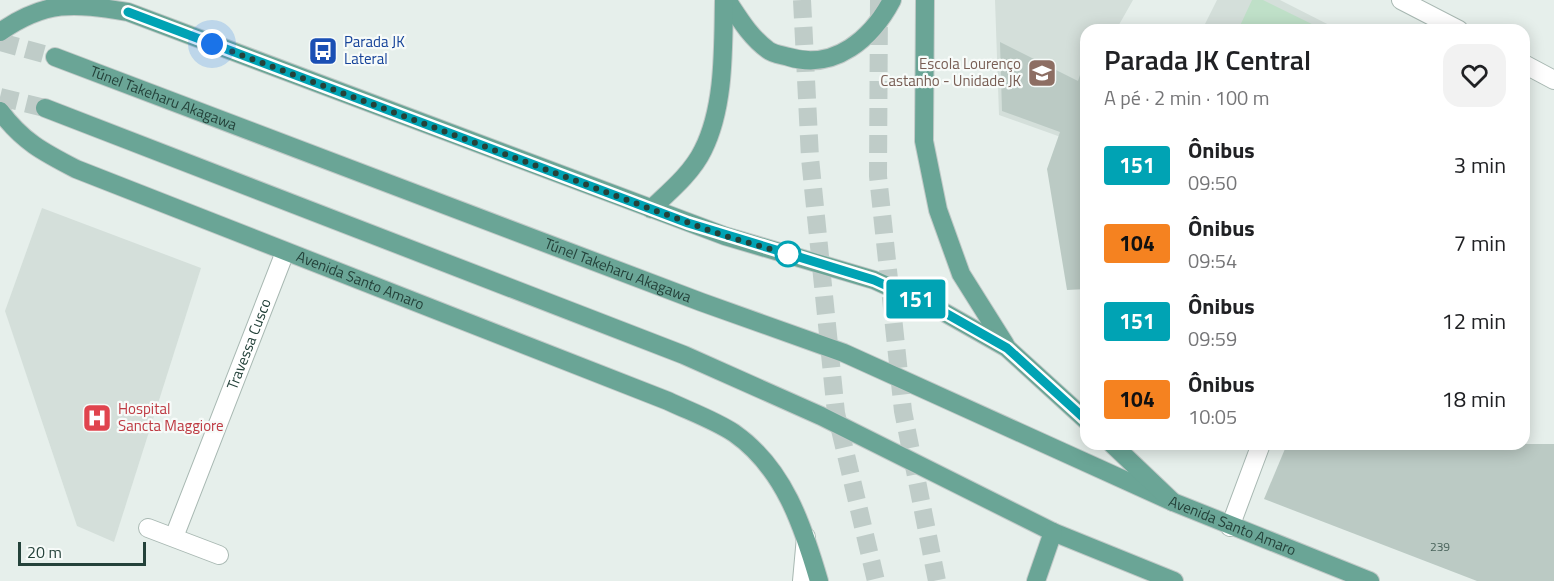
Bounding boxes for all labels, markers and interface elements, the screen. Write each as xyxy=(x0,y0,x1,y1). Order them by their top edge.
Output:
your location xyxy=(197,29,227,59)
place label: Parada JK Lateral xyxy=(344,30,405,70)
bus stop icon: Parada JK Lateral xyxy=(307,35,339,67)
text: Parada JK Central xyxy=(1104,38,1311,81)
button: heart xyxy=(1443,44,1506,107)
place label: Escola Lourenço Castanho - Unidade JK xyxy=(880,52,1021,92)
school or university icon: Escola Lourenço Castanho - Unidade JK xyxy=(1026,57,1058,89)
street label: Túnel Takeharu Akagawa xyxy=(87,59,241,136)
text: A pé · 2 min · 100 m xyxy=(1104,82,1269,113)
text: Ônibus xyxy=(1188,133,1255,167)
text: 3 min xyxy=(1454,148,1506,182)
text: 151 xyxy=(1119,149,1155,181)
text: 09:50 xyxy=(1188,167,1237,198)
text: Ônibus xyxy=(1188,211,1255,245)
text: 7 min xyxy=(1454,226,1506,260)
text: 104 xyxy=(1119,227,1155,259)
street label: Túnel Takeharu Akagawa xyxy=(541,232,695,308)
unlabelled marker xyxy=(775,241,801,267)
street label: Avenida Santo Amaro xyxy=(293,244,428,315)
text: 09:54 xyxy=(1188,245,1237,276)
line badge: 151 xyxy=(882,280,950,318)
text: 151 xyxy=(898,283,934,315)
text: Ônibus xyxy=(1188,289,1255,323)
street label: Travessa Cusco xyxy=(221,295,277,393)
text: 12 min xyxy=(1441,304,1506,338)
text: 151 xyxy=(1119,305,1155,337)
text: 09:59 xyxy=(1188,323,1237,354)
text: Ônibus xyxy=(1188,367,1255,401)
text: 18 min xyxy=(1441,382,1506,416)
text: 104 xyxy=(1119,383,1155,415)
place label: Hospital Sancta Maggiore xyxy=(118,397,224,437)
text: 10:05 xyxy=(1188,401,1237,432)
hospital icon: Hospital Sancta Maggiore xyxy=(81,402,113,434)
street label: Avenida Santo Amaro xyxy=(1165,489,1300,561)
house number: 239 xyxy=(1430,537,1450,556)
scale bar xyxy=(18,539,146,566)
text: 20 m xyxy=(27,540,62,564)

